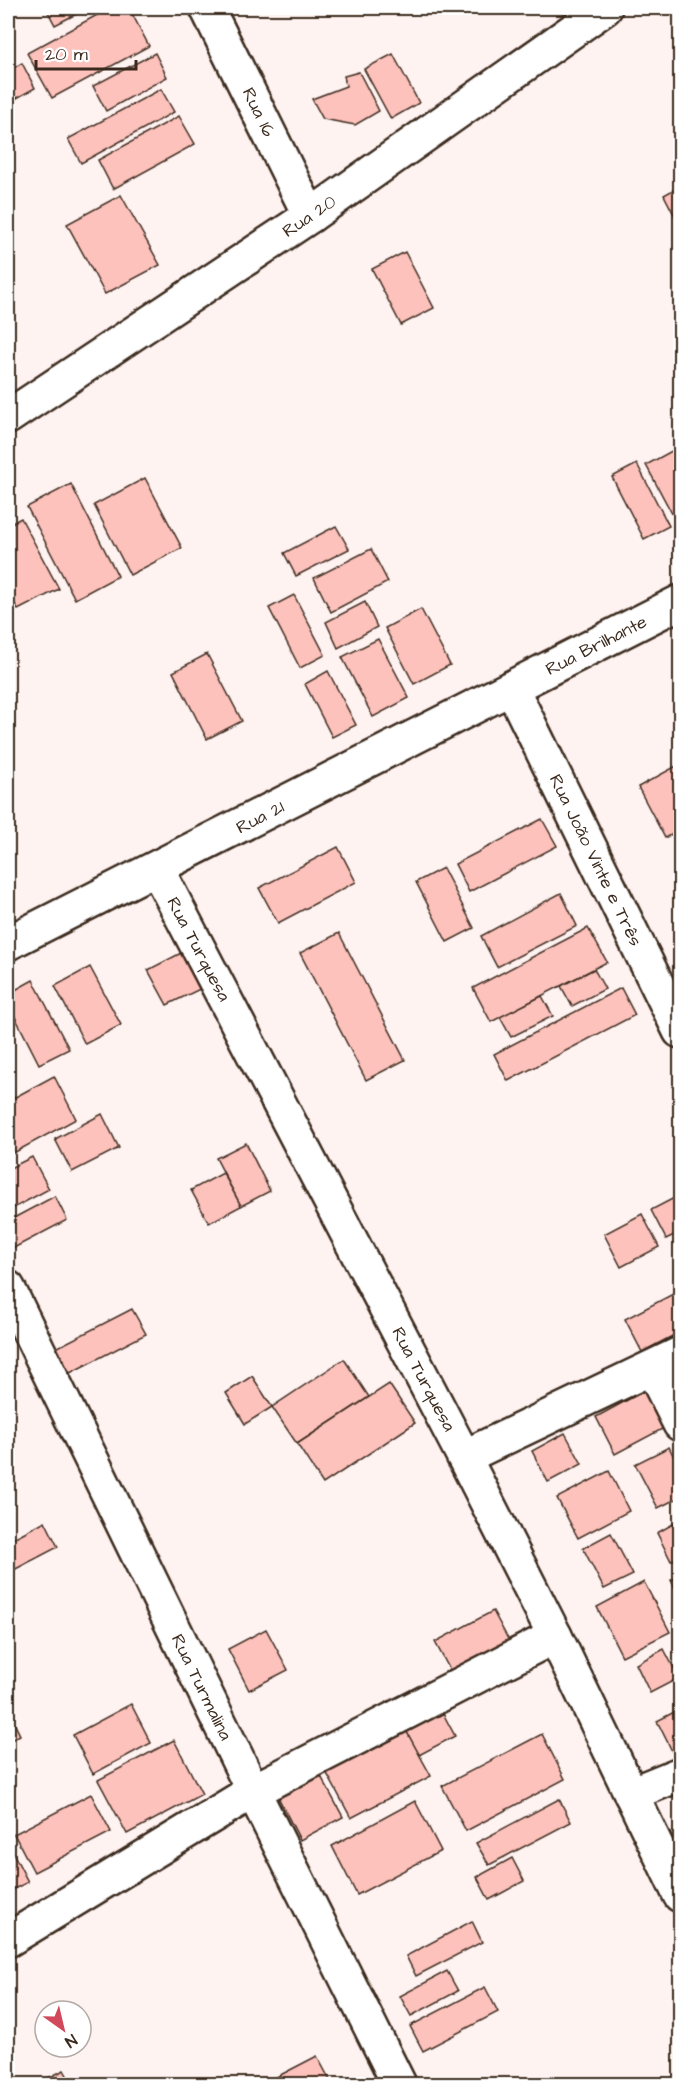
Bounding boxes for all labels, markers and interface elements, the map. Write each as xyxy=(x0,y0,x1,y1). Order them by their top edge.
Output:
scale bar xyxy=(36,33,136,71)
text: 20 m xyxy=(45,42,88,67)
street label: Rua 16 xyxy=(236,83,281,141)
street label: Rua 20 xyxy=(277,189,341,244)
street label: Rua Brilhante xyxy=(541,609,651,682)
street label: Rua João Vinte e Três xyxy=(543,770,648,950)
street label: Rua 21 xyxy=(232,795,289,840)
street label: Rua Turquesa xyxy=(161,893,237,1006)
street label: Rua Turquesa xyxy=(386,1323,462,1436)
street label: Rua Turmalina xyxy=(165,1630,238,1745)
north arrow xyxy=(33,1999,93,2059)
text: N xyxy=(61,2029,81,2053)

